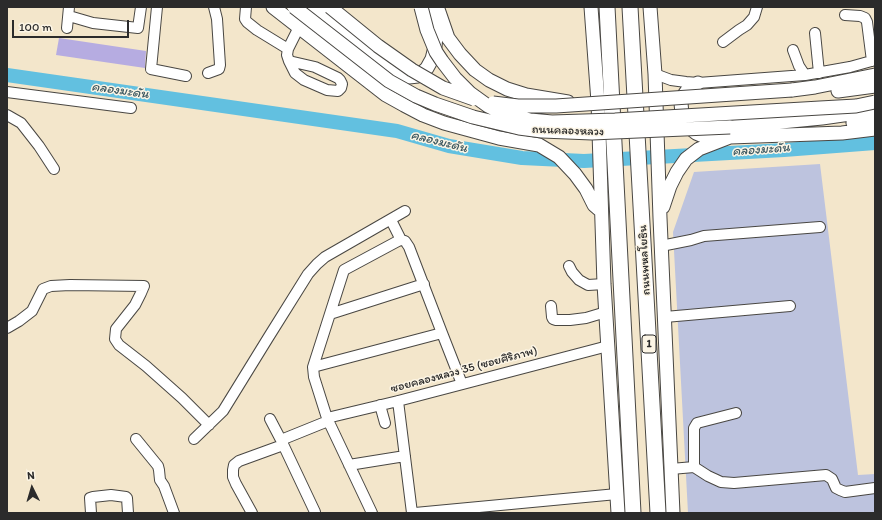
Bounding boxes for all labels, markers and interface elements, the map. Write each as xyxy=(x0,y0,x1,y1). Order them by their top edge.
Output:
scale bar xyxy=(14,12,131,38)
text: 100 m xyxy=(19,20,52,34)
water label: คลองมะดัน xyxy=(90,79,150,103)
street label: ถนนคลองหลวง xyxy=(532,123,604,139)
water label: คลองมะดัน xyxy=(409,127,469,157)
water label: คลองมะดัน xyxy=(732,140,790,160)
street label: ถนนพหลโยธิน xyxy=(636,224,654,296)
road number: 1 xyxy=(642,335,656,353)
street label: ซอยคลองหลวง 35 (ซอยศิริภาพ) xyxy=(389,344,539,396)
north arrow xyxy=(12,468,52,508)
text: N xyxy=(27,469,35,482)

